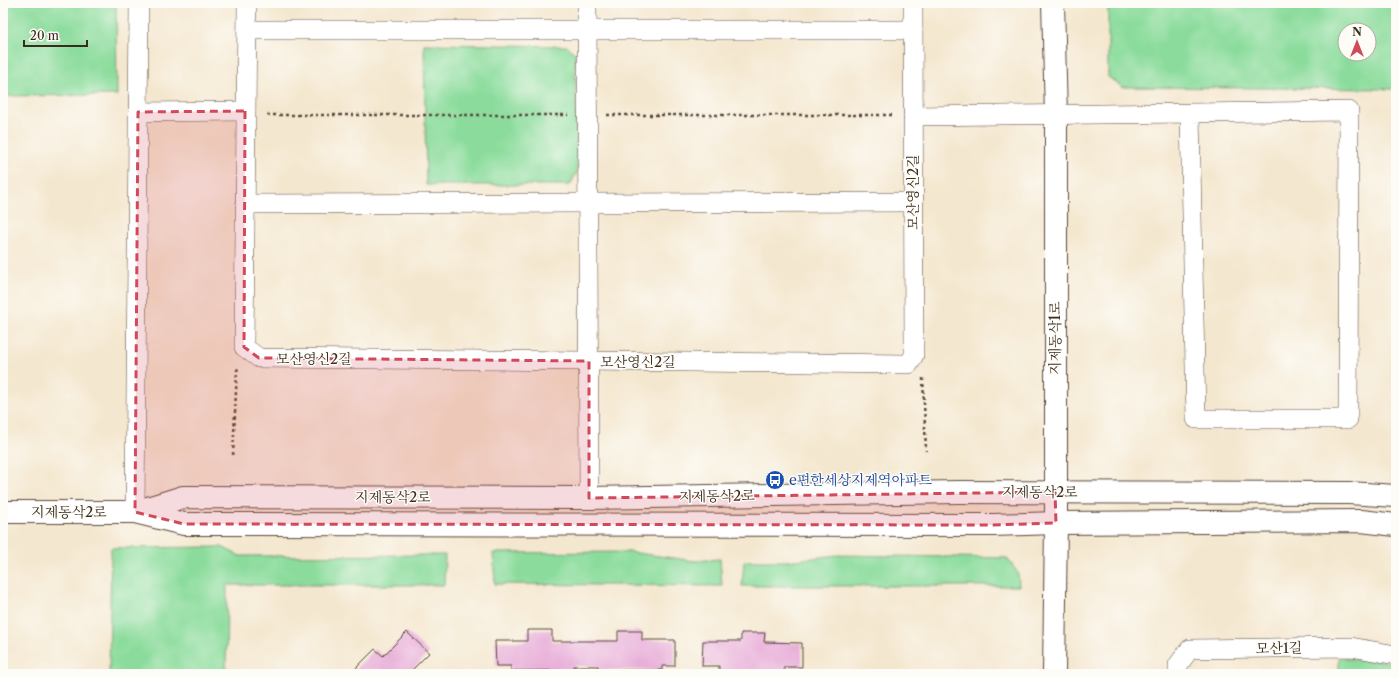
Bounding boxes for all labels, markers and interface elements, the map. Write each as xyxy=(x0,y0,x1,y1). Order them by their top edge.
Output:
scale bar xyxy=(24,22,87,48)
north arrow xyxy=(1337,22,1377,62)
text: N xyxy=(1352,25,1362,39)
text: 20 m xyxy=(30,28,59,43)
street label: 모산영신2길 xyxy=(904,154,922,230)
street label: 지제동삭1로 xyxy=(1046,301,1064,375)
street label: 모산영신2길 xyxy=(276,350,352,368)
street label: 모산영신2길 xyxy=(600,353,676,371)
bus stop icon: e편한세상지제역아파트 xyxy=(764,469,786,491)
place label: e편한세상지제역아파트 xyxy=(789,471,933,489)
street label: 지제동삭2로 xyxy=(1002,483,1078,501)
street label: 지제동삭2로 xyxy=(679,486,755,506)
street label: 지제동삭2로 xyxy=(355,488,431,506)
street label: 지제동삭2로 xyxy=(31,503,107,521)
street label: 모산1길 xyxy=(1256,639,1302,657)

